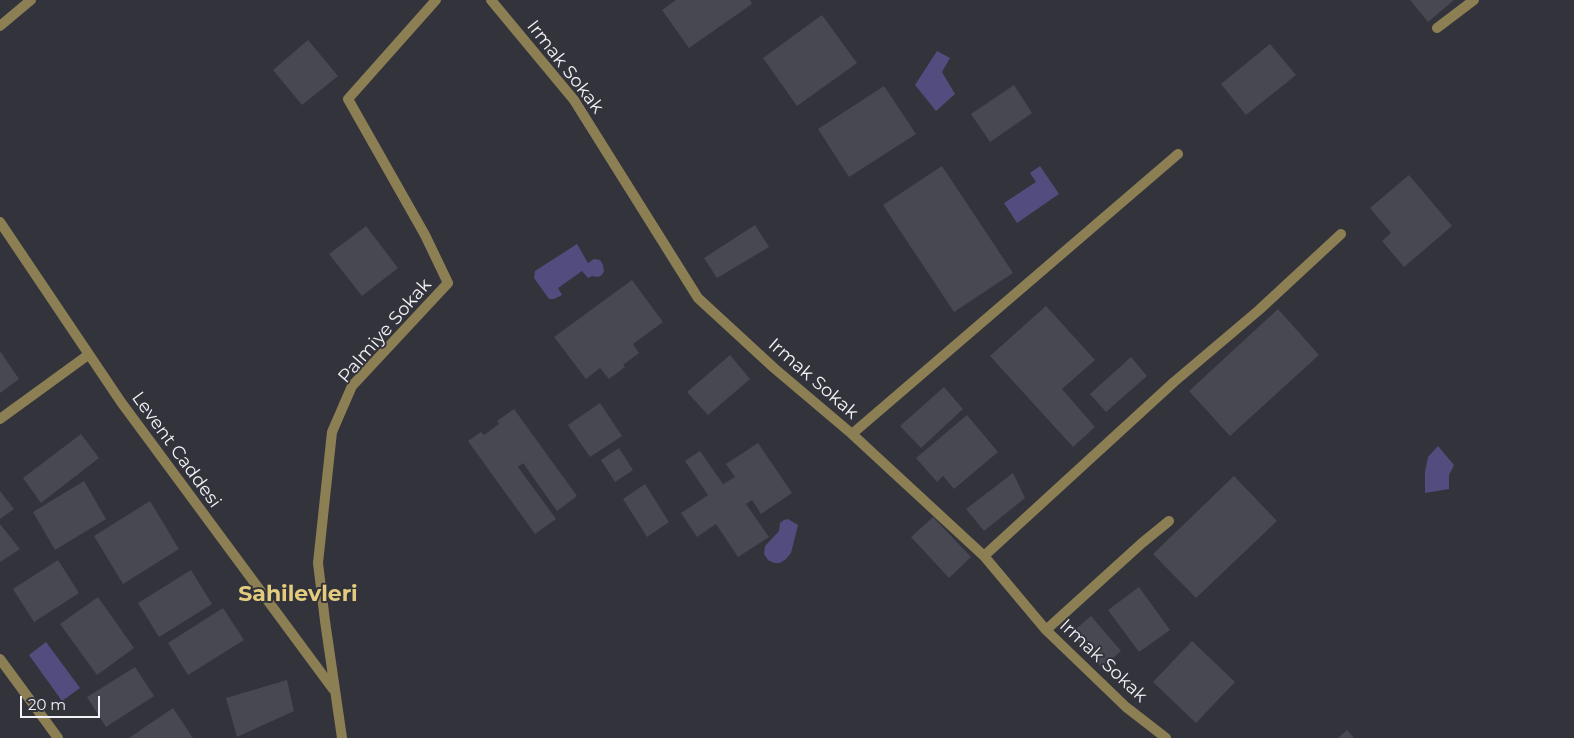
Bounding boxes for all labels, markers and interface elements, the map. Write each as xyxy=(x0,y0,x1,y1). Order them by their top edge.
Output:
street label: Irmak Sokak xyxy=(522,16,608,118)
street label: Palmiye Sokak xyxy=(334,274,436,388)
street label: Irmak Sokak xyxy=(764,334,862,424)
street label: Levent Caddesi xyxy=(127,388,225,512)
district label: Sahilevleri xyxy=(238,582,358,608)
street label: Irmak Sokak xyxy=(1055,615,1151,707)
scale bar xyxy=(22,686,102,718)
text: 20 m xyxy=(28,695,66,714)

